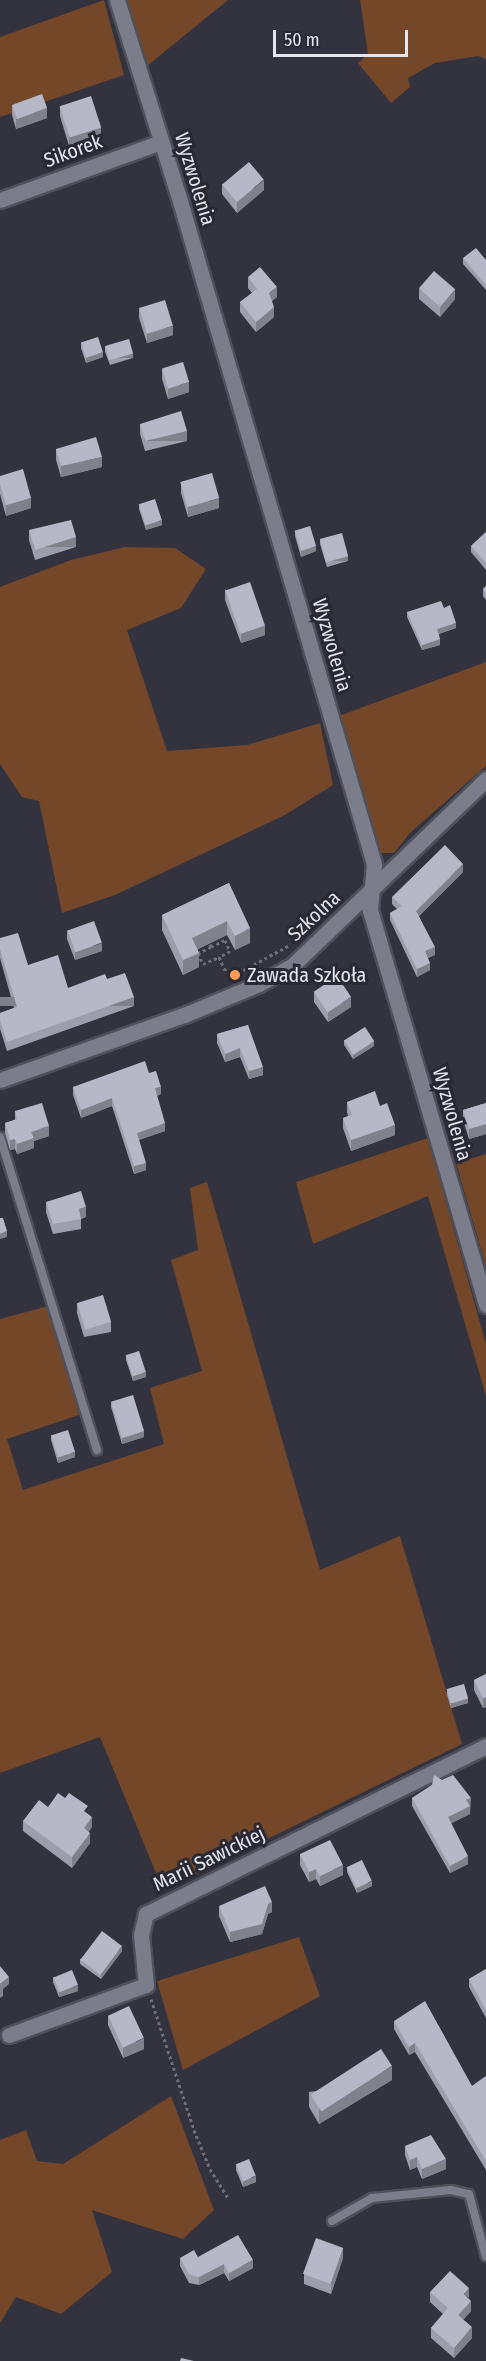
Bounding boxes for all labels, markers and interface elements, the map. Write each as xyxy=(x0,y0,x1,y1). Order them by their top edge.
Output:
scale bar xyxy=(276,18,411,56)
text: 50 m xyxy=(284,29,320,51)
street label: Sikorek xyxy=(41,129,105,173)
street label: Wyzwolenia xyxy=(170,130,220,228)
street label: Wyzwolenia xyxy=(307,596,357,694)
street label: Szkolna xyxy=(283,886,345,946)
place label: Zawada Szkoła xyxy=(247,963,366,987)
marker: Zawada Szkoła xyxy=(228,968,242,982)
street label: Wyzwolenia xyxy=(427,1065,477,1163)
street label: Marii Sawickiej xyxy=(149,1822,269,1896)

